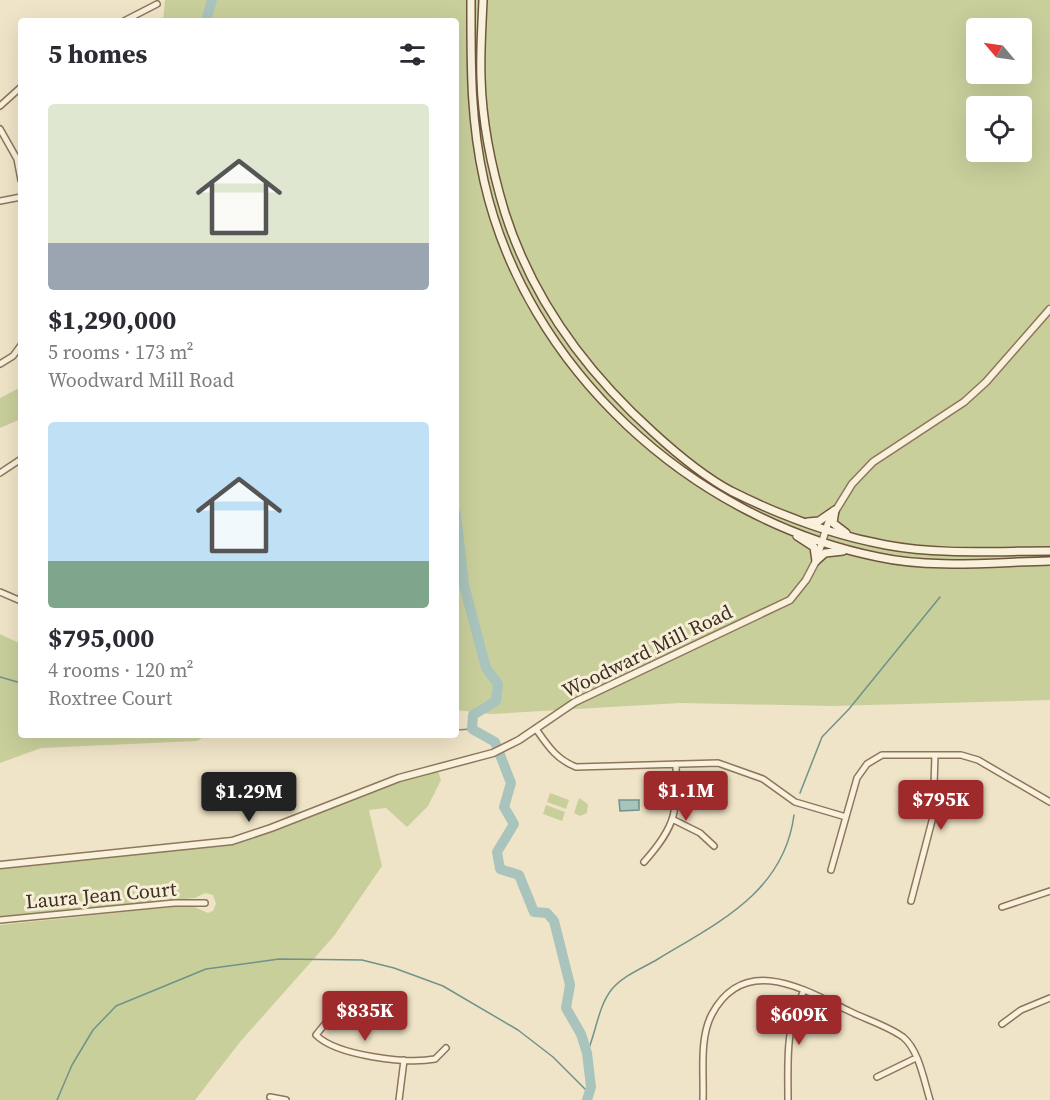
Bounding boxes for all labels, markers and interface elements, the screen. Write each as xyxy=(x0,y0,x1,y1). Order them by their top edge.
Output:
north arrow xyxy=(966,18,1032,84)
map controls xyxy=(966,18,1032,162)
text: 5 homes xyxy=(48,36,147,72)
icon: filters xyxy=(396,38,429,71)
button: locate xyxy=(966,96,1032,162)
icon: home xyxy=(185,143,293,251)
text: $1,290,000 xyxy=(48,302,176,338)
text: 5 rooms · 173 m² xyxy=(48,338,194,366)
text: Woodward Mill Road xyxy=(48,366,234,394)
icon: home xyxy=(185,461,293,569)
street label: Woodward Mill Road xyxy=(557,597,737,704)
text: $795,000 xyxy=(48,620,154,656)
text: 4 rooms · 120 m² xyxy=(48,656,194,684)
text: Roxtree Court xyxy=(48,684,172,712)
pin: $1.1M xyxy=(644,771,728,822)
pin: $1.29M xyxy=(200,772,298,823)
text: $1.1M xyxy=(658,776,714,804)
text: $1.29M xyxy=(215,777,283,805)
pin: $795K xyxy=(899,780,983,831)
text: $795K xyxy=(912,785,970,813)
street label: Laura Jean Court xyxy=(24,874,178,916)
pin: $835K xyxy=(323,991,407,1042)
pin: $609K xyxy=(757,995,841,1046)
text: $835K xyxy=(336,996,394,1024)
text: $609K xyxy=(770,1000,828,1028)

